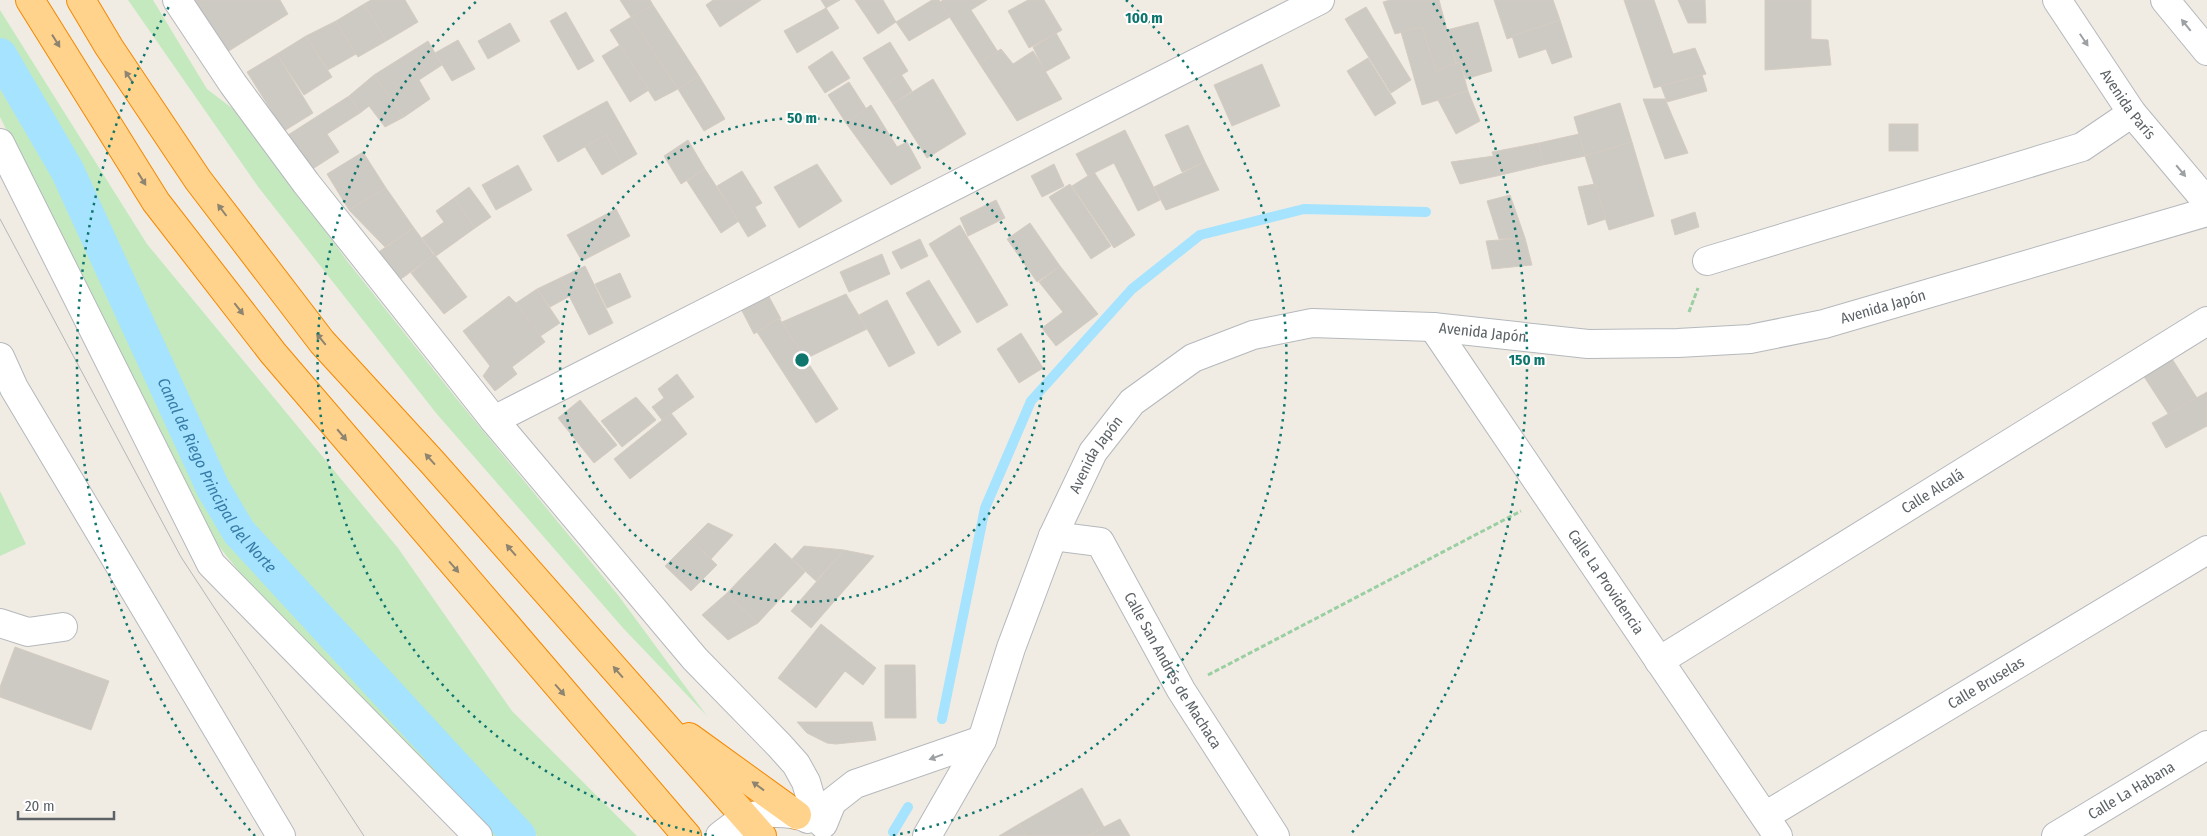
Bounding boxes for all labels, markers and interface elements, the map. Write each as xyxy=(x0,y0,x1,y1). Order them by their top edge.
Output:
text: 100 m xyxy=(1125,9,1163,27)
one-way arrow xyxy=(2181,19,2192,32)
one-way arrow xyxy=(2079,34,2089,47)
one-way arrow xyxy=(51,35,60,48)
street label: Avenida París xyxy=(2096,66,2159,143)
one-way arrow xyxy=(124,70,134,84)
text: 50 m xyxy=(787,109,817,127)
one-way arrow xyxy=(2175,164,2186,177)
one-way arrow xyxy=(137,173,146,186)
one-way arrow xyxy=(216,204,227,217)
street label: Avenida Japón xyxy=(1838,286,1928,328)
one-way arrow xyxy=(234,302,244,316)
street label: Avenida Japón xyxy=(1438,319,1527,346)
one-way arrow xyxy=(315,333,326,346)
centre of rings xyxy=(793,351,811,369)
text: 150 m xyxy=(1509,351,1545,369)
water label: Canal de Riego Principal del Norte xyxy=(154,375,281,576)
street label: Avenida Japón xyxy=(1066,412,1127,496)
one-way arrow xyxy=(336,429,347,441)
one-way arrow xyxy=(424,454,436,466)
street label: Calle Alcalá xyxy=(1898,465,1967,517)
street label: Calle La Providencia xyxy=(1564,526,1648,638)
one-way arrow xyxy=(505,544,516,557)
one-way arrow xyxy=(449,560,460,573)
street label: Calle San Andrés de Machaca xyxy=(1120,589,1225,752)
street label: Calle Bruselas xyxy=(1944,653,2028,713)
one-way arrow xyxy=(612,667,624,679)
one-way arrow xyxy=(554,684,566,696)
one-way arrow xyxy=(929,754,944,761)
street label: Calle La Habana xyxy=(2085,758,2178,824)
one-way arrow xyxy=(751,781,765,791)
scale bar xyxy=(18,788,114,820)
text: 20 m xyxy=(25,797,55,815)

